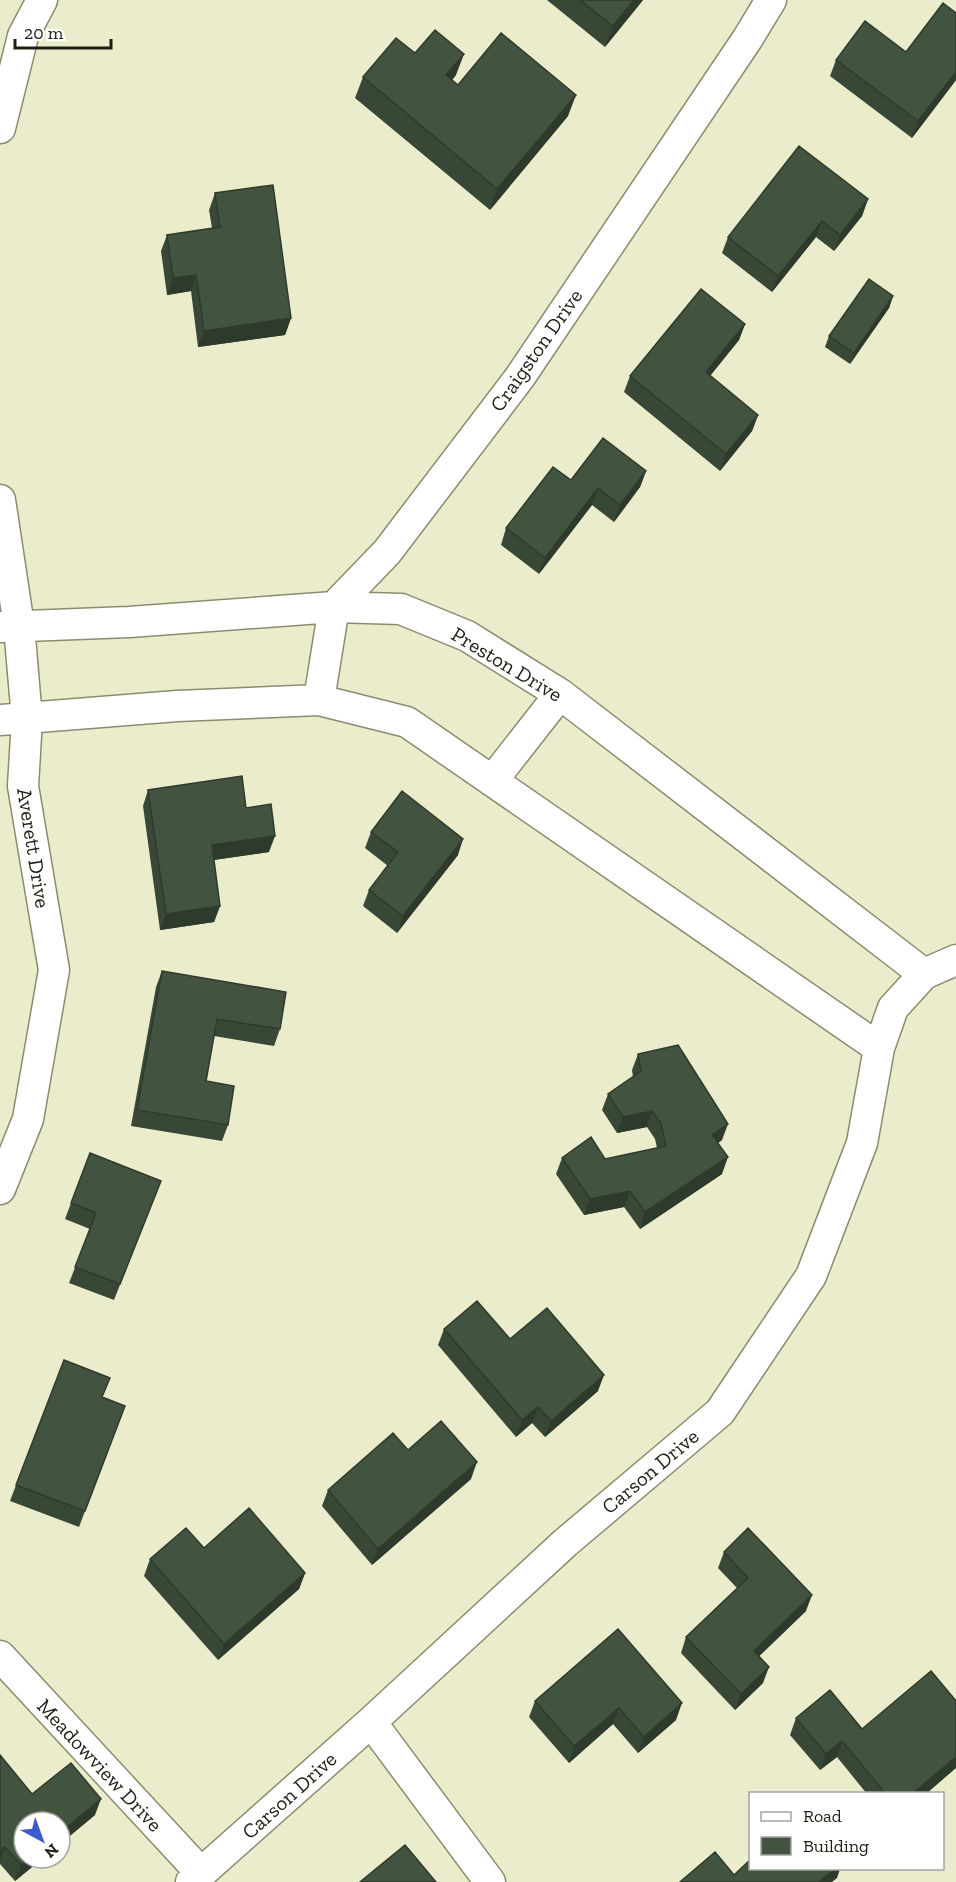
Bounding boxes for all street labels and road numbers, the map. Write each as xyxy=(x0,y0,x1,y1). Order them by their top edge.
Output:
street label: Craigston Drive xyxy=(484,284,588,416)
street label: Preston Drive xyxy=(447,621,567,707)
street label: Averett Drive xyxy=(12,786,56,910)
street label: Carson Drive xyxy=(596,1423,704,1519)
street label: Meadowview Drive xyxy=(32,1693,168,1837)
street label: Carson Drive xyxy=(237,1746,342,1844)

